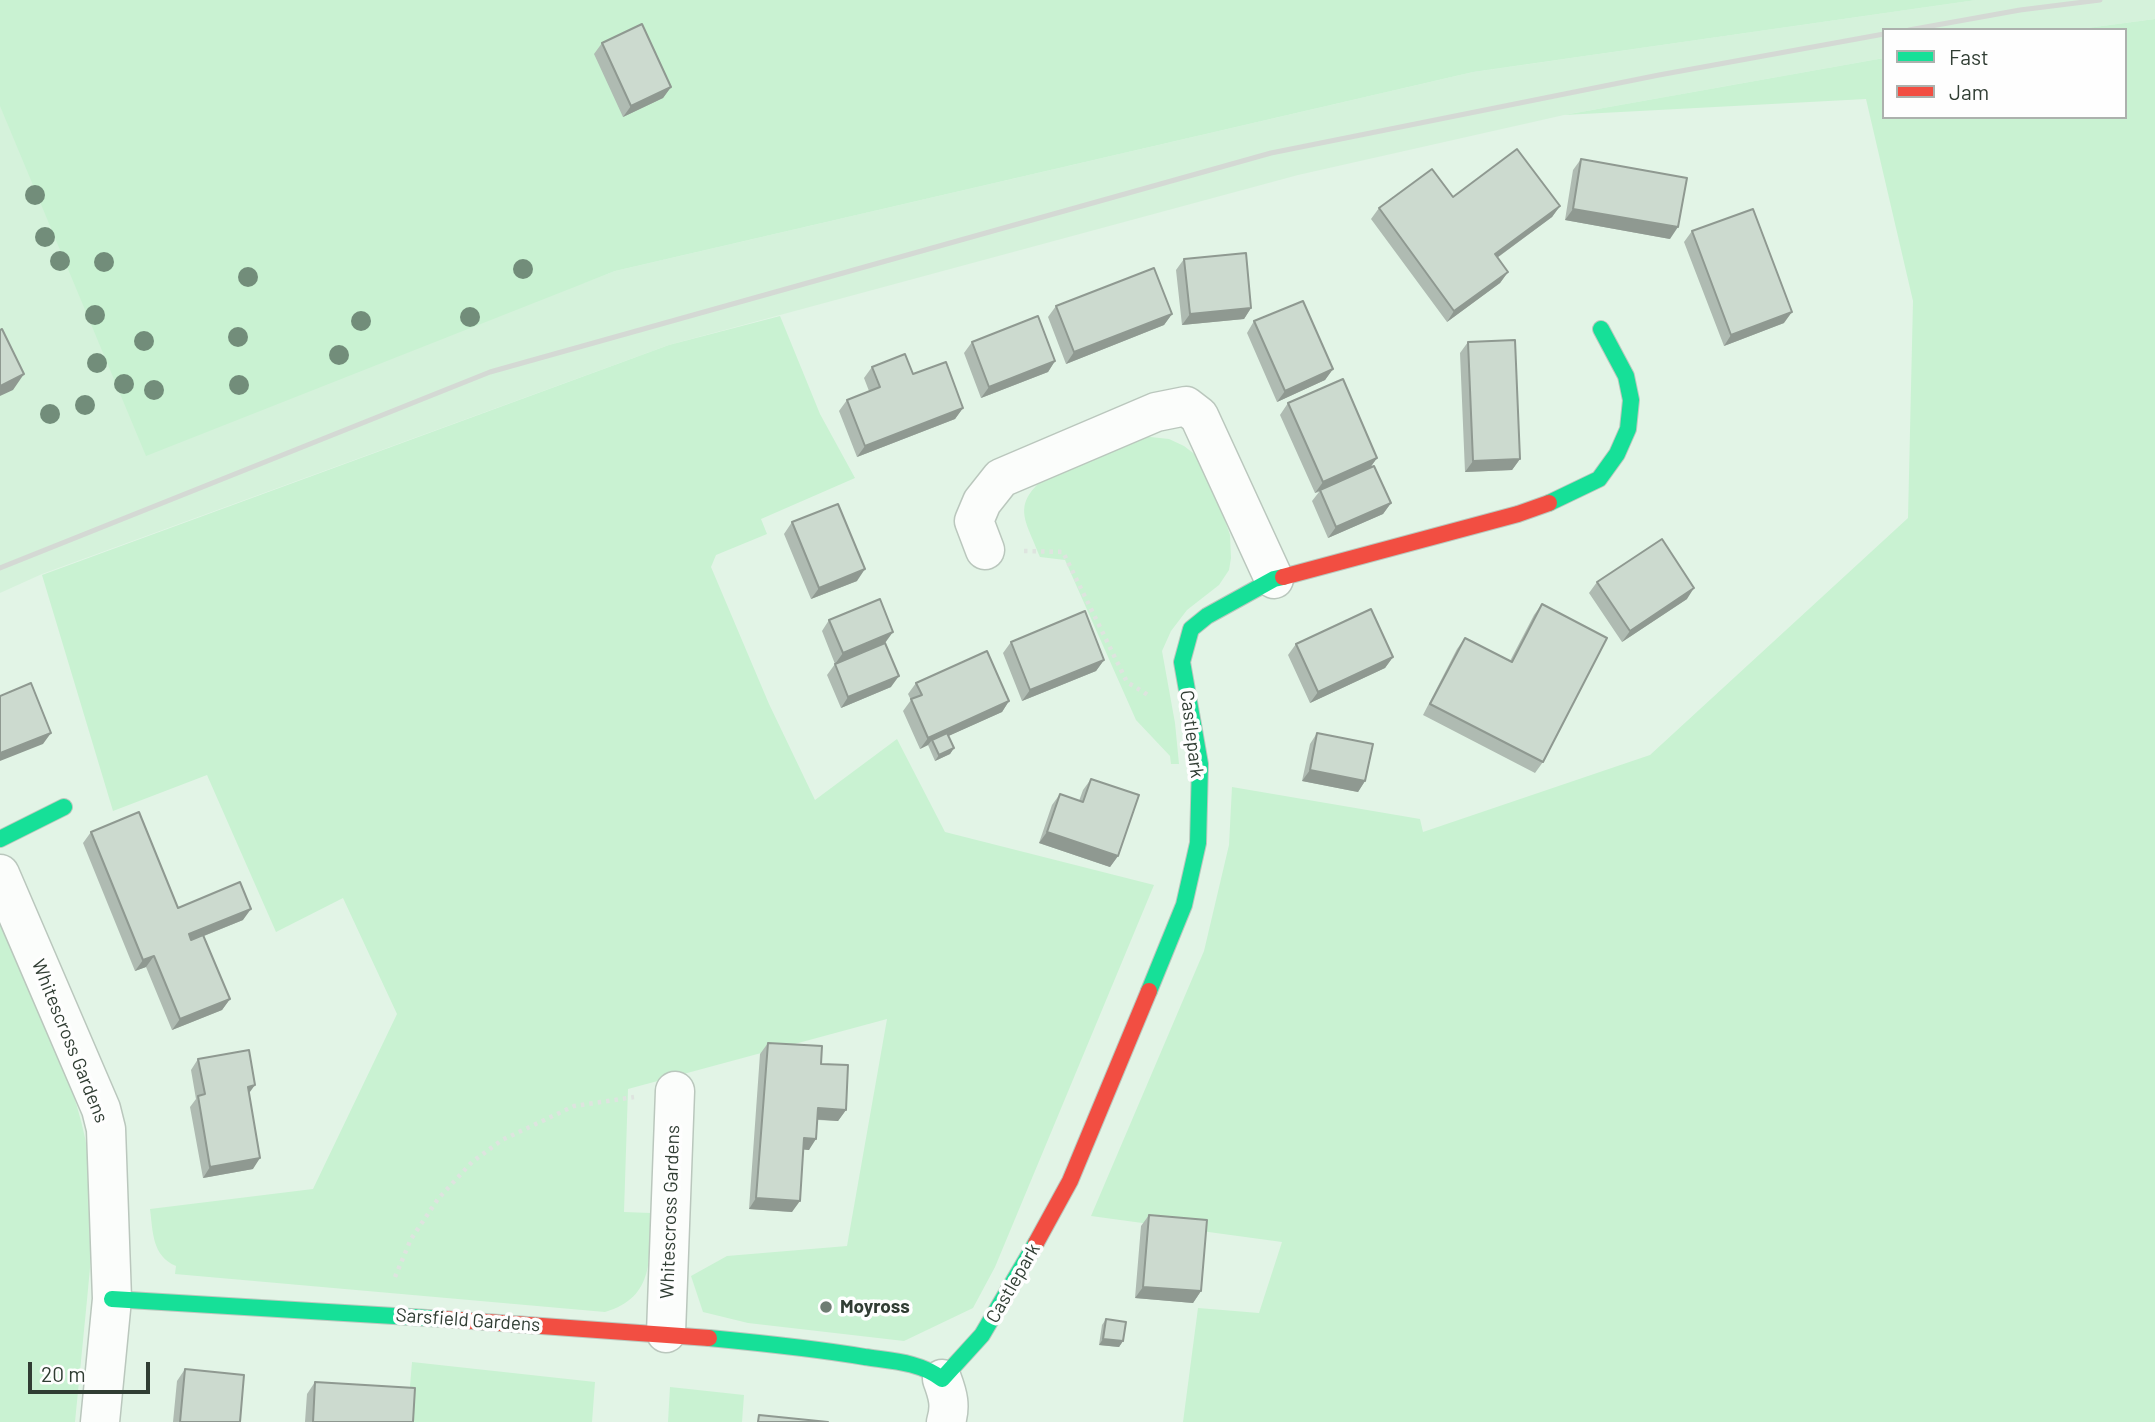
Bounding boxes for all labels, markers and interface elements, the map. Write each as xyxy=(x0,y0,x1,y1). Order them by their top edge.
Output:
legend xyxy=(1882,28,2127,119)
text: Fast xyxy=(1949,44,1989,69)
text: Jam xyxy=(1949,79,1989,104)
street label: Castlepark xyxy=(1175,689,1209,779)
street label: Whitescross Gardens xyxy=(27,956,113,1126)
street label: Whitescross Gardens xyxy=(656,1125,684,1299)
street label: Castlepark xyxy=(981,1239,1045,1327)
place label: Moyross xyxy=(840,1296,910,1318)
marker: Moyross xyxy=(818,1299,834,1315)
street label: Sarsfield Gardens xyxy=(395,1304,541,1336)
scale bar xyxy=(32,1348,154,1392)
text: 20 m xyxy=(41,1361,86,1386)

